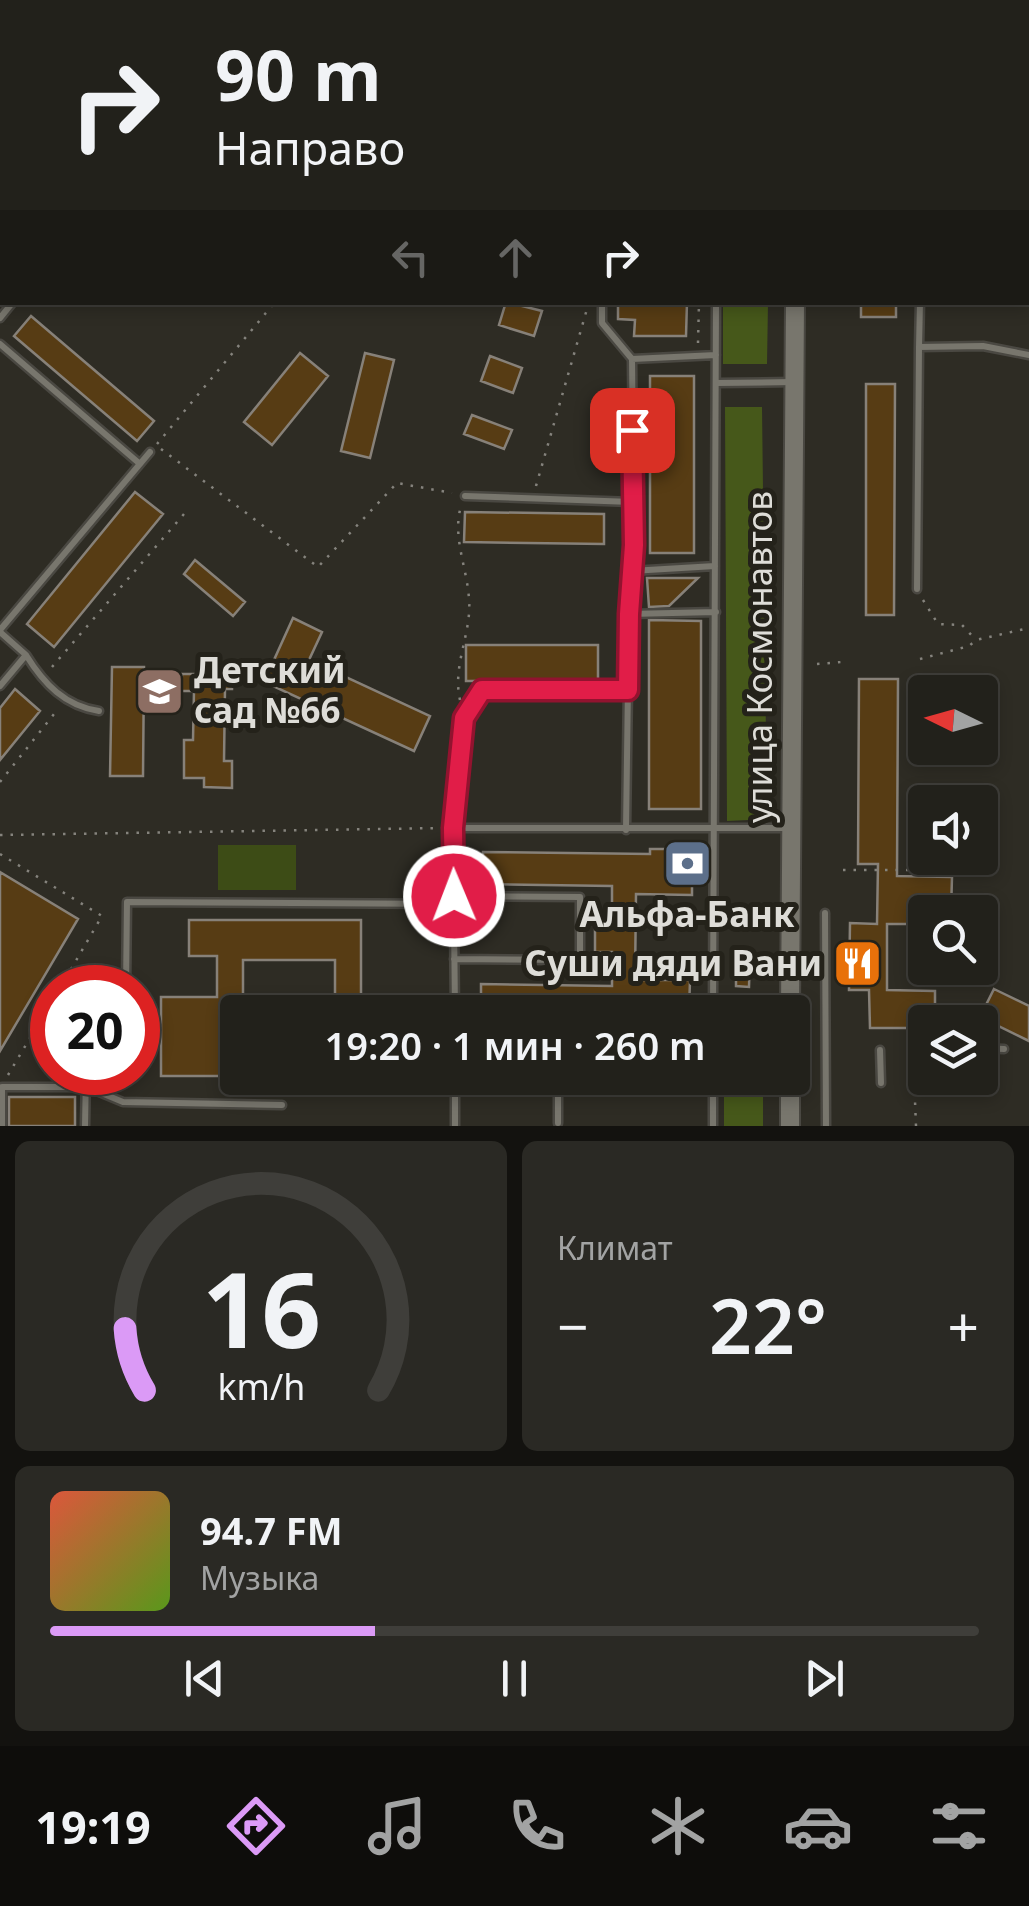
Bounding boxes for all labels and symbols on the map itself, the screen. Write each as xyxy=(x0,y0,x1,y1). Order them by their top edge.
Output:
pin xyxy=(590,388,675,473)
street label: улица Космонавтов xyxy=(735,491,782,823)
place label: Детский сад №66 xyxy=(194,646,346,733)
school or university icon: Детский сад №66 xyxy=(133,665,185,717)
north arrow xyxy=(908,675,998,765)
bank icon: Альфа-Банк xyxy=(661,837,713,889)
position arrow xyxy=(402,844,506,948)
place label: Альфа-Банк xyxy=(579,890,795,937)
restaurant icon: Суши дяди Вани xyxy=(831,938,883,990)
place label: Суши дяди Вани xyxy=(524,939,822,986)
speed limit sign: 20 xyxy=(30,965,160,1095)

